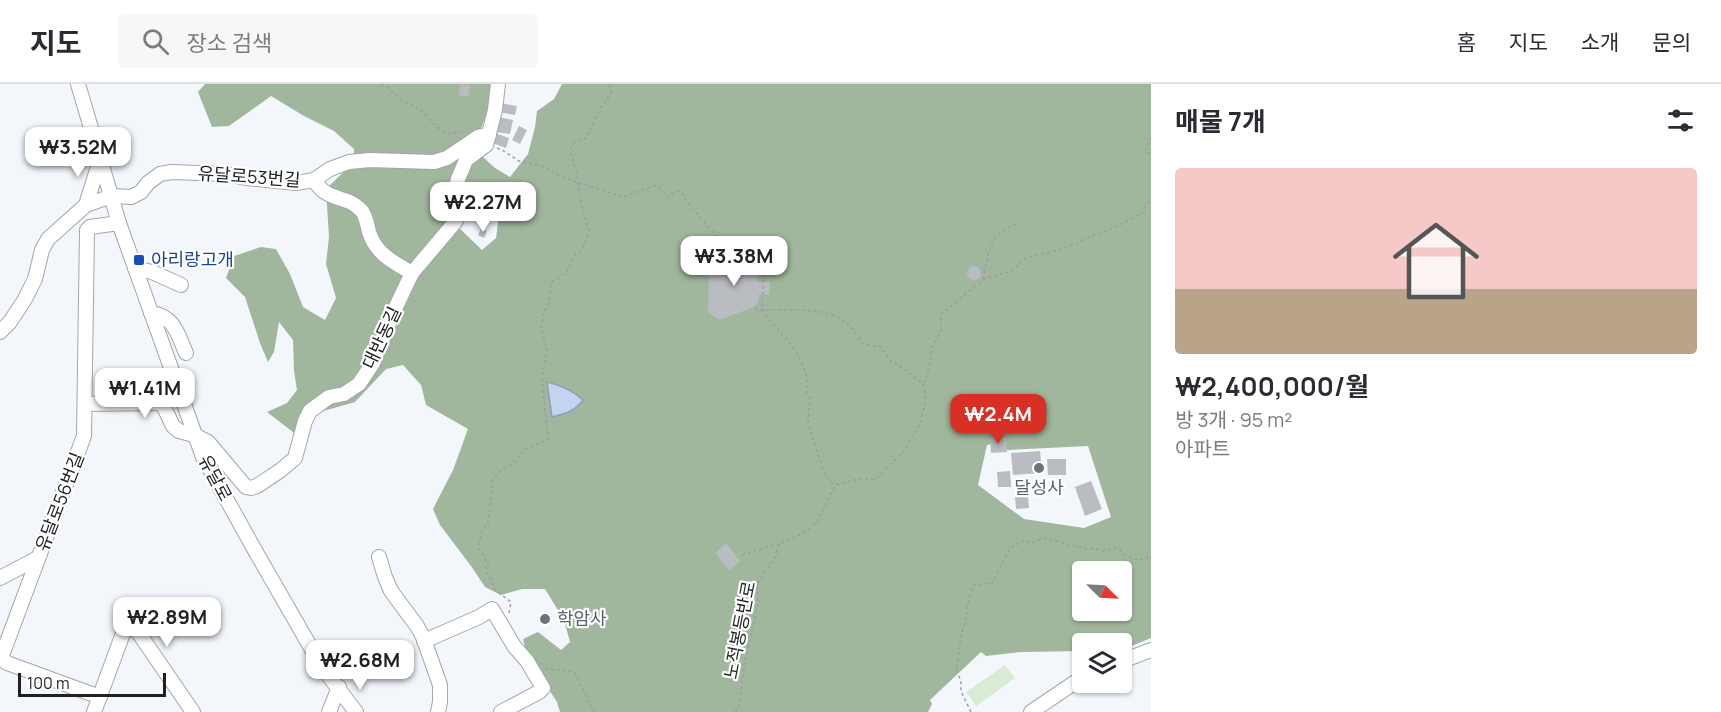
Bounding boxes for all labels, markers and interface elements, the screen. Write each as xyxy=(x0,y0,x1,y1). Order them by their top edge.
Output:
search box xyxy=(118,14,538,68)
text: 지도 xyxy=(30,23,82,61)
icon: search xyxy=(139,25,172,58)
text: 장소 검색 xyxy=(187,28,272,58)
text: 홈 xyxy=(1457,28,1476,56)
text: 지도 xyxy=(1509,28,1548,56)
text: 소개 xyxy=(1581,28,1619,56)
text: 문의 xyxy=(1652,28,1691,56)
text: 매물 7개 xyxy=(1175,103,1266,139)
icon: filters xyxy=(1664,104,1697,137)
pin: ₩3.52M xyxy=(29,127,127,178)
text: ₩3.52M xyxy=(39,133,117,160)
street label: 유달로53번길 xyxy=(197,160,301,192)
pin: ₩2.27M xyxy=(434,182,532,233)
text: ₩2.27M xyxy=(444,188,522,215)
icon: home xyxy=(1382,207,1490,315)
pin: ₩3.38M xyxy=(685,236,783,287)
text: ₩3.38M xyxy=(695,242,773,269)
place label: 아리랑고개 xyxy=(151,247,234,271)
marker: 아리랑고개 xyxy=(132,253,146,267)
street label: 대반동길 xyxy=(356,302,406,373)
pin: ₩1.41M xyxy=(96,368,194,419)
text: ₩2,400,000/월 xyxy=(1175,368,1369,404)
text: ₩1.41M xyxy=(109,374,181,401)
pin: ₩2.4M xyxy=(956,394,1040,445)
text: ₩2.4M xyxy=(964,400,1032,427)
text: 방 3개 · 95 m² xyxy=(1175,406,1292,433)
text: 아파트 xyxy=(1175,435,1230,462)
street label: 유달로56번길 xyxy=(29,449,89,555)
street label: 유달로 xyxy=(194,450,238,505)
marker: 달성사 xyxy=(1032,461,1046,475)
place label: 달성사 xyxy=(1014,475,1064,499)
north arrow xyxy=(1072,561,1132,621)
map controls xyxy=(1072,561,1132,693)
street label: 노적봉등반로 xyxy=(718,579,760,681)
pin: ₩2.89M xyxy=(118,597,216,648)
text: ₩2.89M xyxy=(127,603,207,630)
place label: 학암사 xyxy=(557,606,607,630)
marker: 학암사 xyxy=(538,612,552,626)
button: layers xyxy=(1072,633,1132,693)
pin: ₩2.68M xyxy=(311,640,409,691)
text: ₩2.68M xyxy=(320,646,400,673)
scale bar xyxy=(18,670,166,698)
text: 100 m xyxy=(27,672,70,694)

